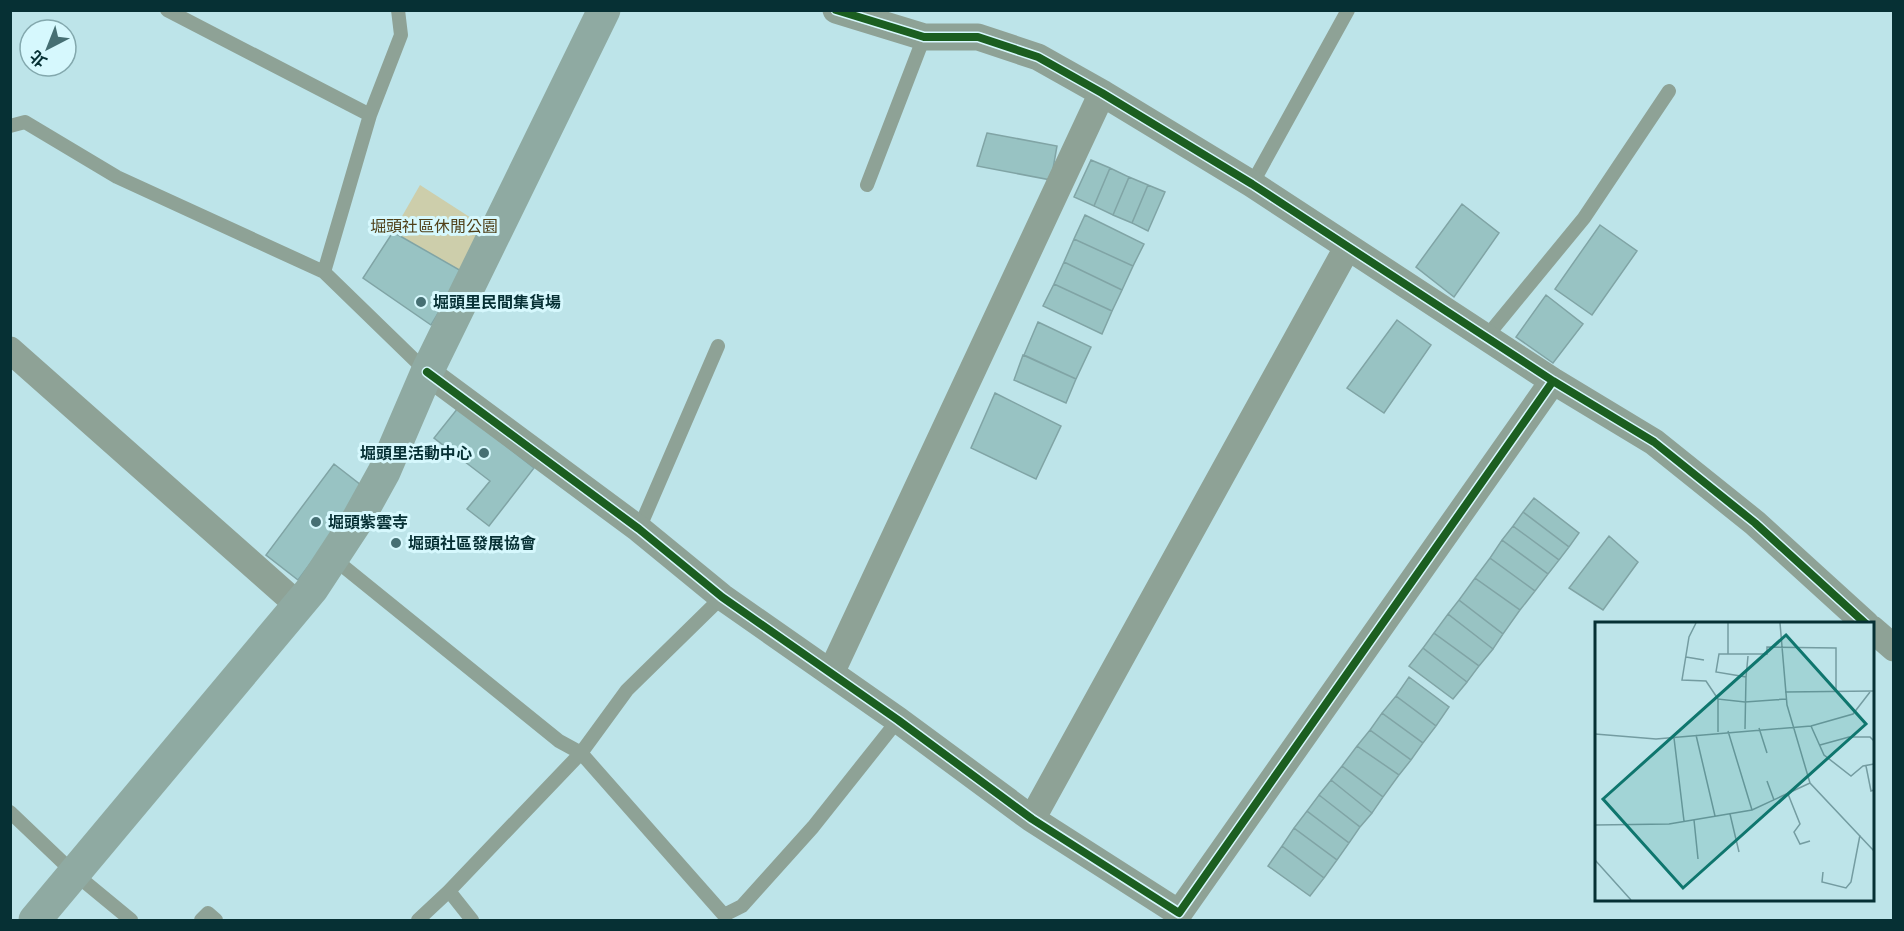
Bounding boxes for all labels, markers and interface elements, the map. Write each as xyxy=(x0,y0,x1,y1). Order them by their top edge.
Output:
north arrow xyxy=(18,18,78,78)
text: 北 xyxy=(26,46,51,71)
park label: 堀頭社區休閒公園 xyxy=(370,217,498,236)
place label: 堀頭里民間集貨場 xyxy=(433,293,561,312)
marker: 堀頭里民間集貨場 xyxy=(414,295,428,309)
place label: 堀頭里活動中心 xyxy=(360,444,472,463)
marker: 堀頭里活動中心 xyxy=(477,446,491,460)
place label: 堀頭紫雲寺 xyxy=(328,513,408,532)
marker: 堀頭紫雲寺 xyxy=(309,515,323,529)
place label: 堀頭社區發展協會 xyxy=(408,534,536,553)
marker: 堀頭社區發展協會 xyxy=(389,536,403,550)
inset map xyxy=(1595,622,1874,901)

